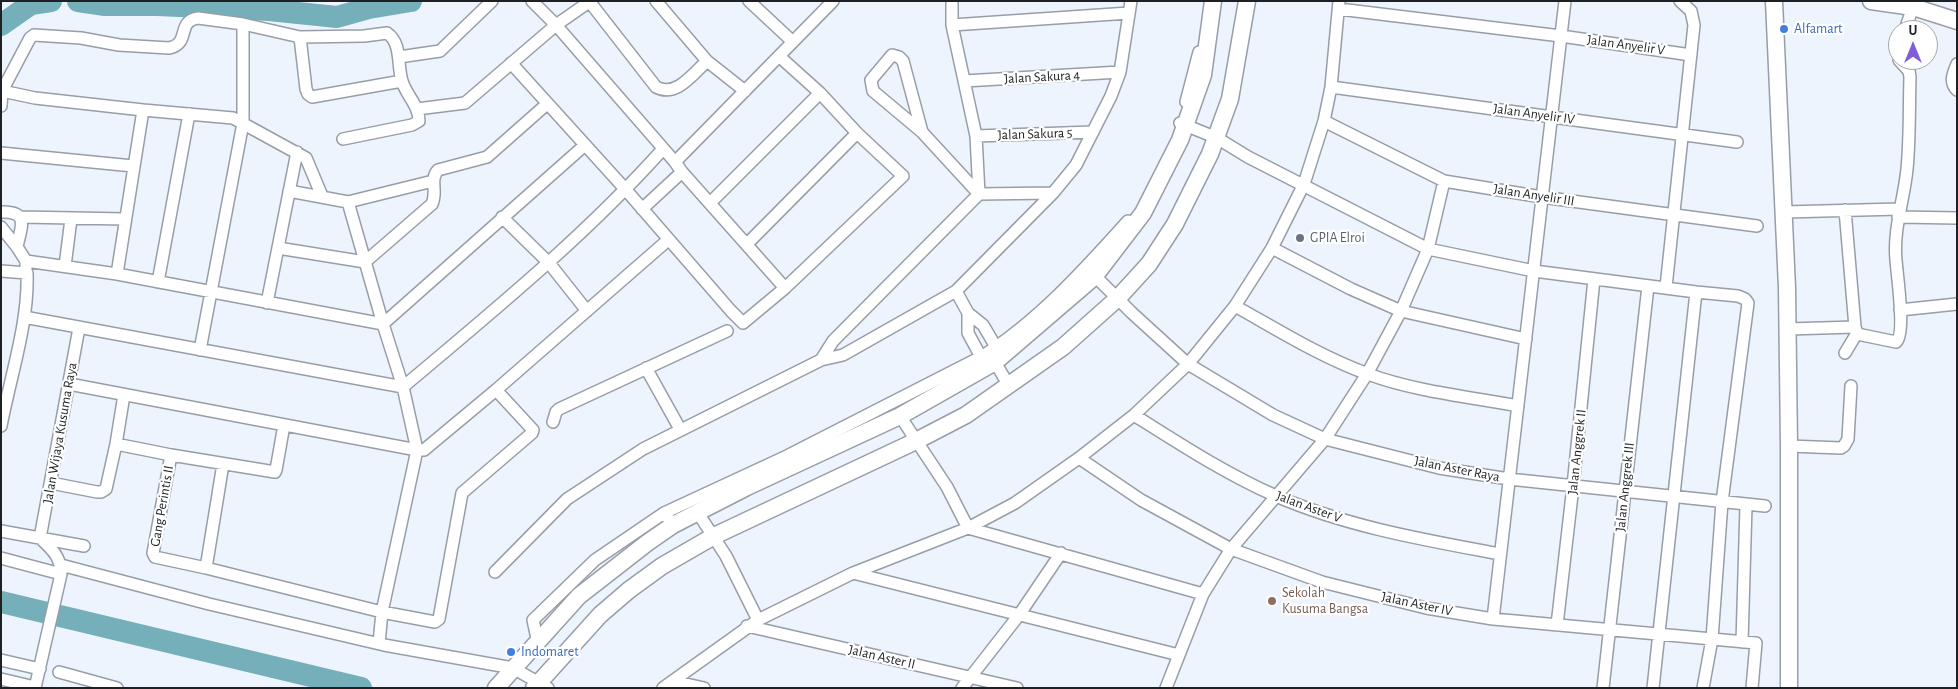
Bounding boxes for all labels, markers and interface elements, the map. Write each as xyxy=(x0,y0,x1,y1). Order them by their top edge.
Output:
north arrow xyxy=(1888,20,1938,70)
place label: Alfamart xyxy=(1794,21,1842,37)
marker: Alfamart xyxy=(1778,23,1790,35)
text: U xyxy=(1909,24,1917,38)
street label: Jalan Anyelir V xyxy=(1586,31,1666,59)
street label: Jalan Sakura 4 xyxy=(1004,67,1080,87)
street label: Jalan Anyelir IV xyxy=(1492,100,1576,128)
street label: Jalan Sakura 5 xyxy=(997,124,1073,144)
street label: Jalan Anyelir III xyxy=(1492,180,1576,210)
place label: GPIA Elroi xyxy=(1310,230,1365,246)
marker: GPIA Elroi xyxy=(1294,232,1306,244)
street label: Jalan Wijaya Kusuma Raya xyxy=(39,361,81,505)
street label: Jalan Anggrek II xyxy=(1564,408,1590,496)
street label: Jalan Anggrek III xyxy=(1612,442,1638,532)
street label: Jalan Aster Raya xyxy=(1413,452,1501,486)
street label: Gang Perintis II xyxy=(147,464,177,548)
street label: Jalan Aster V xyxy=(1274,487,1344,527)
place label: Sekolah Kusuma Bangsa xyxy=(1282,585,1368,618)
street label: Jalan Aster IV xyxy=(1380,588,1454,620)
marker: Sekolah Kusuma Bangsa xyxy=(1266,595,1278,607)
street label: Jalan Aster II xyxy=(847,641,917,673)
place label: Indomaret xyxy=(521,644,579,660)
marker: Indomaret xyxy=(505,646,517,658)

